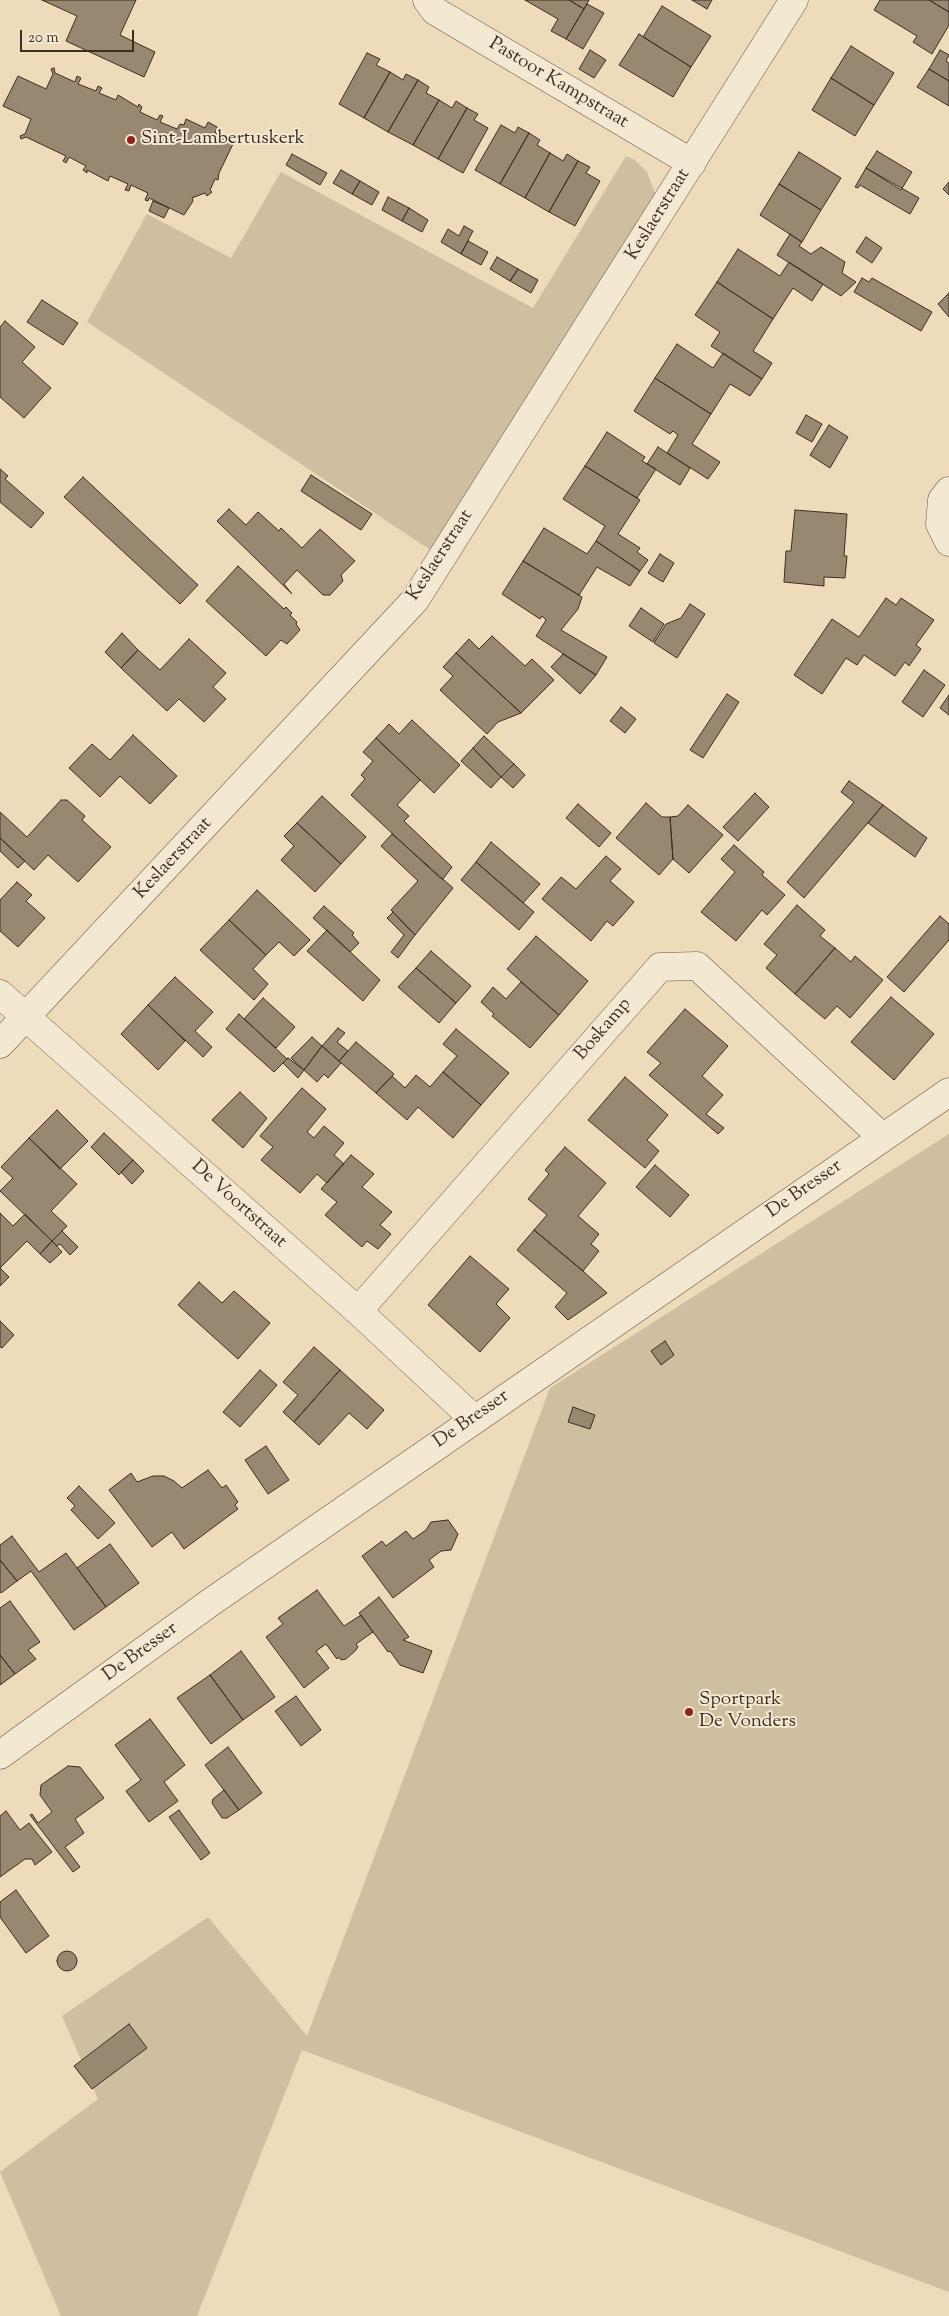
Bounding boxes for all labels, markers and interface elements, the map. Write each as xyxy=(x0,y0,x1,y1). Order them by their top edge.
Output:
scale bar xyxy=(22,20,136,52)
text: 20 m xyxy=(28,28,59,49)
street label: Pastoor Kampstraat xyxy=(484,33,632,135)
place label: Sint-Lambertuskerk xyxy=(141,129,305,151)
marker: Sint-Lambertuskerk xyxy=(125,134,137,146)
street label: Keslaerstraat xyxy=(622,165,696,265)
street label: Keslaerstraat xyxy=(403,506,479,606)
street label: Keslaerstraat xyxy=(130,813,218,905)
street label: Boskamp xyxy=(571,994,637,1066)
street label: De Voortstraat xyxy=(186,1156,290,1254)
street label: De Bresser xyxy=(763,1156,847,1224)
street label: De Bresser xyxy=(430,1386,514,1454)
street label: De Bresser xyxy=(99,1618,183,1688)
place label: Sportpark De Vonders xyxy=(699,1690,796,1734)
marker: Sportpark De Vonders xyxy=(683,1706,695,1718)

